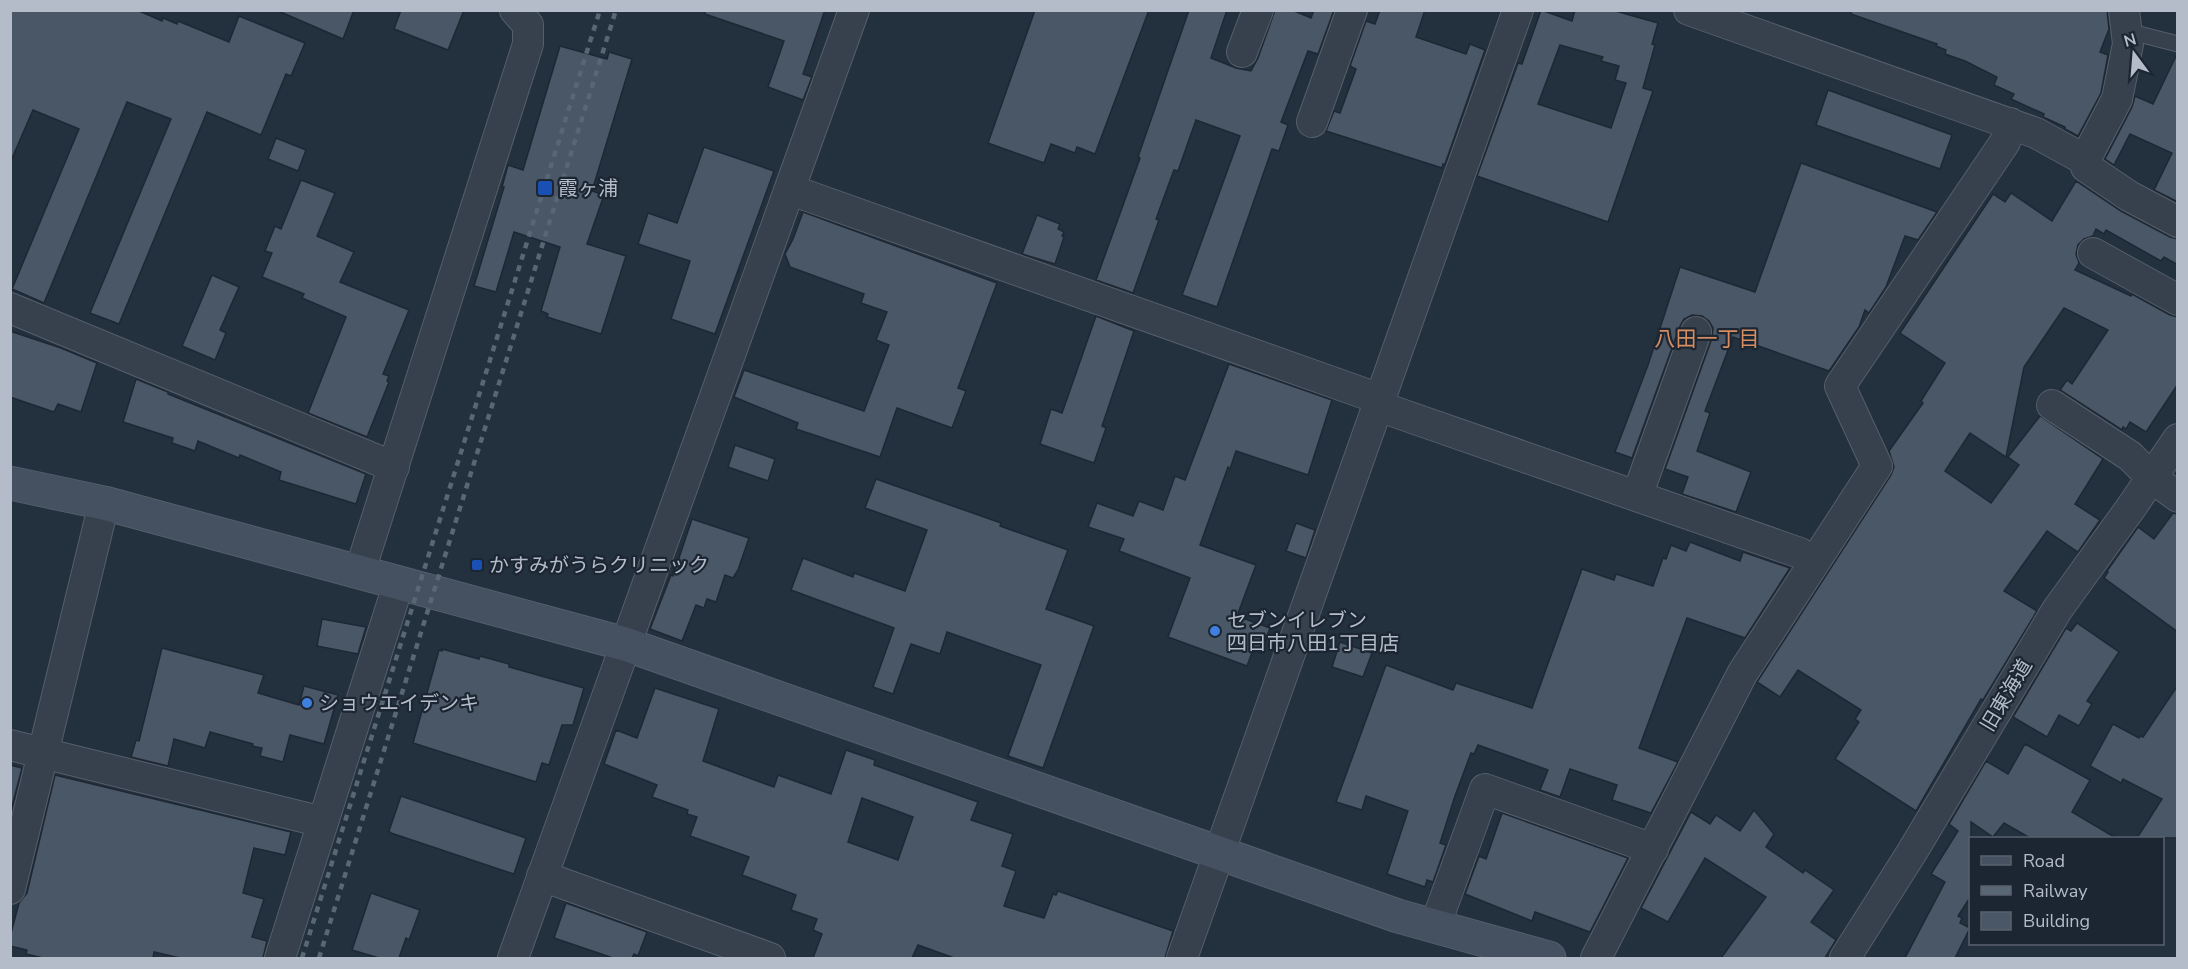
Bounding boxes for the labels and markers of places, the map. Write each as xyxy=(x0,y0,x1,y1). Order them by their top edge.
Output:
place label: 霞ヶ浦 xyxy=(558,175,618,202)
marker: 霞ヶ浦 xyxy=(536,179,554,197)
place label: かすみがうらクリニック xyxy=(489,552,709,579)
marker: かすみがうらクリニック xyxy=(470,558,484,572)
place label: セブンイレブン 四日市八田1丁目店 xyxy=(1227,607,1399,657)
marker: セブンイレブン 四日市八田1丁目店 xyxy=(1208,624,1222,638)
place label: ショウエイデンキ xyxy=(319,690,479,717)
marker: ショウエイデンキ xyxy=(300,696,314,710)

